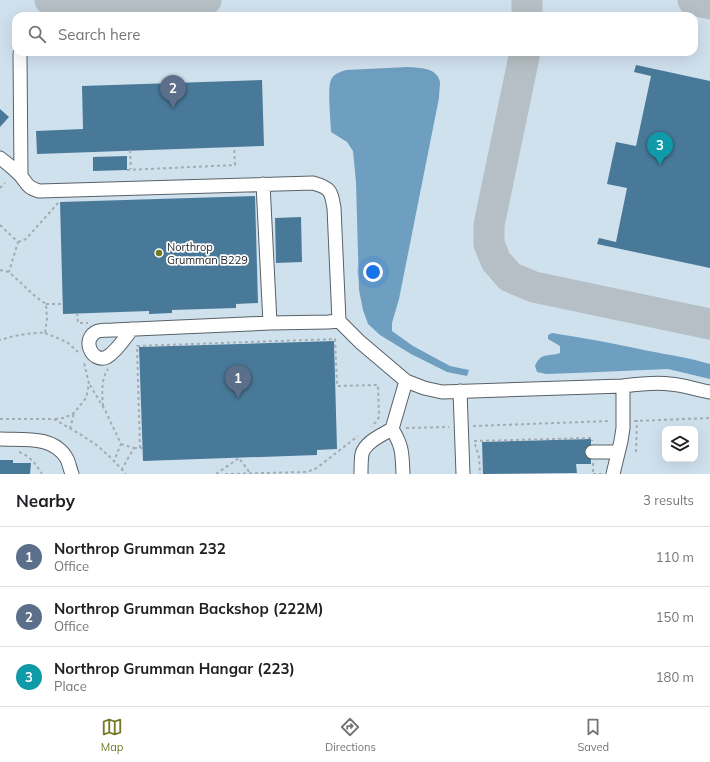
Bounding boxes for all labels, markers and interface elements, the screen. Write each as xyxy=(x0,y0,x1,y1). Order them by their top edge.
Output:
search box xyxy=(12,12,698,56)
icon: search xyxy=(26,23,48,45)
text: Search here xyxy=(58,25,140,44)
pin: 2 xyxy=(160,75,186,108)
pin: 3 xyxy=(647,132,673,165)
place label: Northrop Grumman B229 xyxy=(167,240,248,267)
marker: Northrop Grumman B229 xyxy=(154,248,164,258)
your location xyxy=(363,262,383,282)
pin: 1 xyxy=(225,365,251,398)
map controls xyxy=(662,426,698,462)
button: layers xyxy=(662,426,698,462)
text: Nearby xyxy=(16,490,75,511)
text: 3 results xyxy=(643,492,694,508)
text: Northrop Grumman 232 xyxy=(54,539,226,558)
text: 1 xyxy=(25,549,33,565)
text: 110 m xyxy=(656,549,694,565)
text: Office xyxy=(54,558,89,574)
text: Northrop Grumman Backshop (222M) xyxy=(54,599,324,618)
text: 2 xyxy=(25,609,33,625)
text: 150 m xyxy=(656,609,694,625)
text: Office xyxy=(54,618,89,634)
text: Northrop Grumman Hangar (223) xyxy=(54,659,295,678)
text: 3 xyxy=(25,669,33,685)
text: 180 m xyxy=(656,669,694,685)
text: Place xyxy=(54,678,87,694)
tab: Map xyxy=(101,716,123,754)
tab: Directions xyxy=(325,716,376,754)
tab: Saved xyxy=(577,716,609,754)

